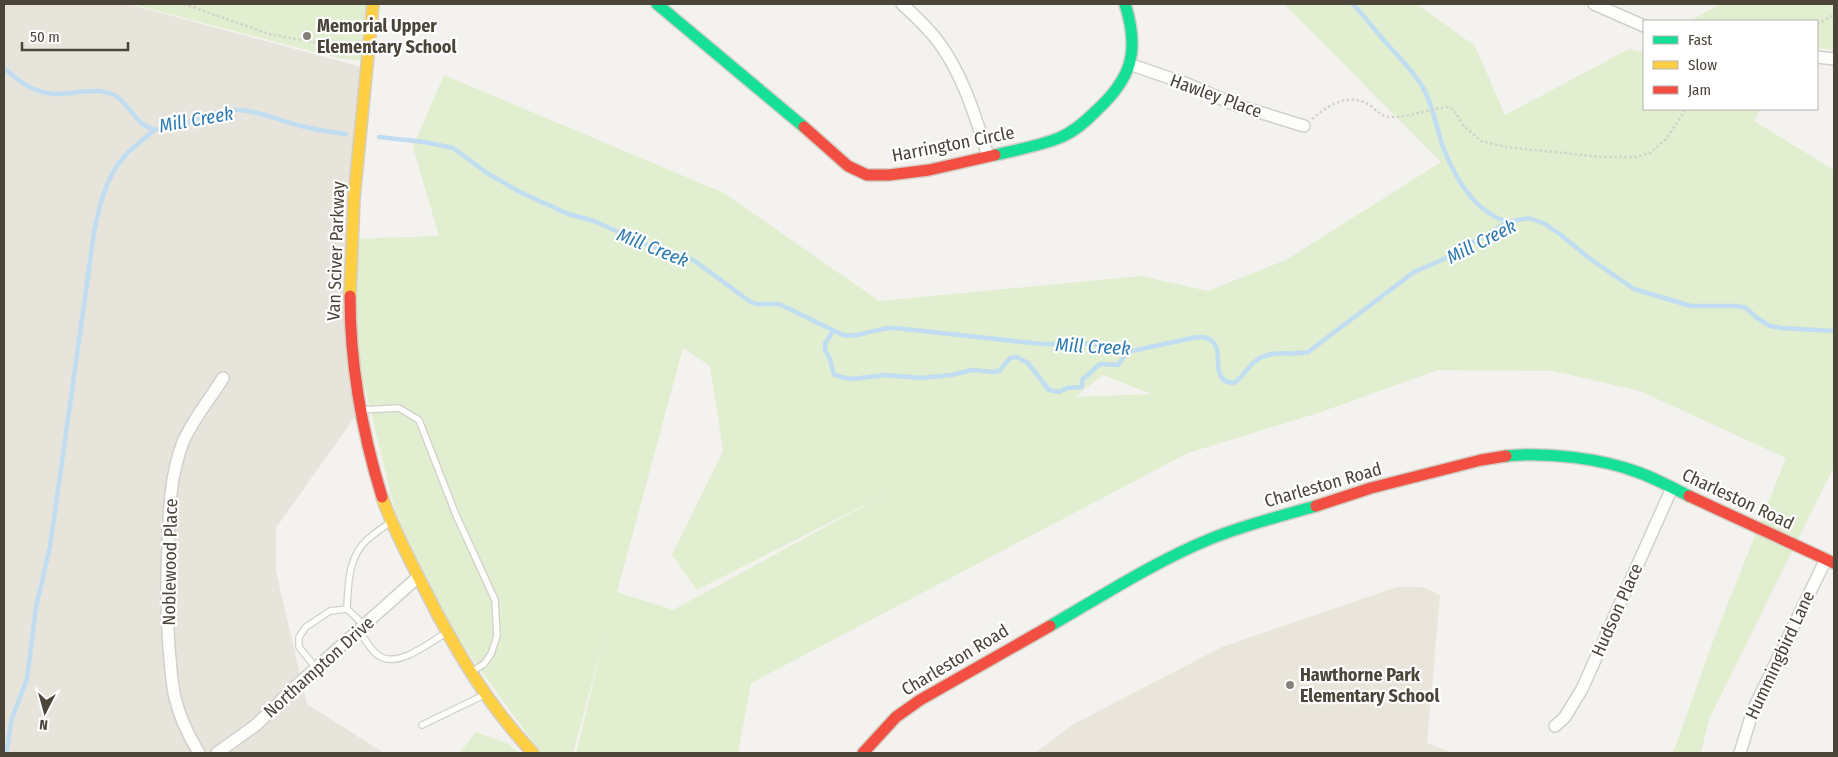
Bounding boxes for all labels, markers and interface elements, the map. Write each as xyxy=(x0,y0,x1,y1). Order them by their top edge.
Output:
place label: Memorial Upper Elementary School xyxy=(317,15,456,58)
scale bar xyxy=(22,20,129,52)
legend xyxy=(1643,20,1818,110)
text: 50 m xyxy=(30,28,60,46)
marker: Memorial Upper Elementary School xyxy=(301,30,313,42)
text: Fast xyxy=(1688,31,1712,49)
text: Slow xyxy=(1688,56,1717,74)
street label: Hawley Place xyxy=(1167,69,1265,123)
text: Jam xyxy=(1688,81,1711,99)
water label: Mill Creek xyxy=(157,102,235,137)
street label: Harrington Circle xyxy=(890,121,1016,167)
street label: Van Sciver Parkway xyxy=(323,181,349,321)
water label: Mill Creek xyxy=(1442,214,1520,269)
water label: Mill Creek xyxy=(614,223,692,272)
water label: Mill Creek xyxy=(1055,333,1131,360)
street label: Charleston Road xyxy=(1262,458,1384,512)
street label: Charleston Road xyxy=(1679,463,1797,535)
street label: Noblewood Place xyxy=(158,498,182,626)
street label: Hudson Place xyxy=(1587,560,1647,660)
street label: Hummingbird Lane xyxy=(1741,587,1819,723)
street label: Northampton Drive xyxy=(259,612,379,722)
street label: Charleston Road xyxy=(898,619,1012,701)
place label: Hawthorne Park Elementary School xyxy=(1300,664,1439,707)
marker: Hawthorne Park Elementary School xyxy=(1284,679,1296,691)
north arrow xyxy=(20,687,70,737)
text: N xyxy=(39,716,49,733)

